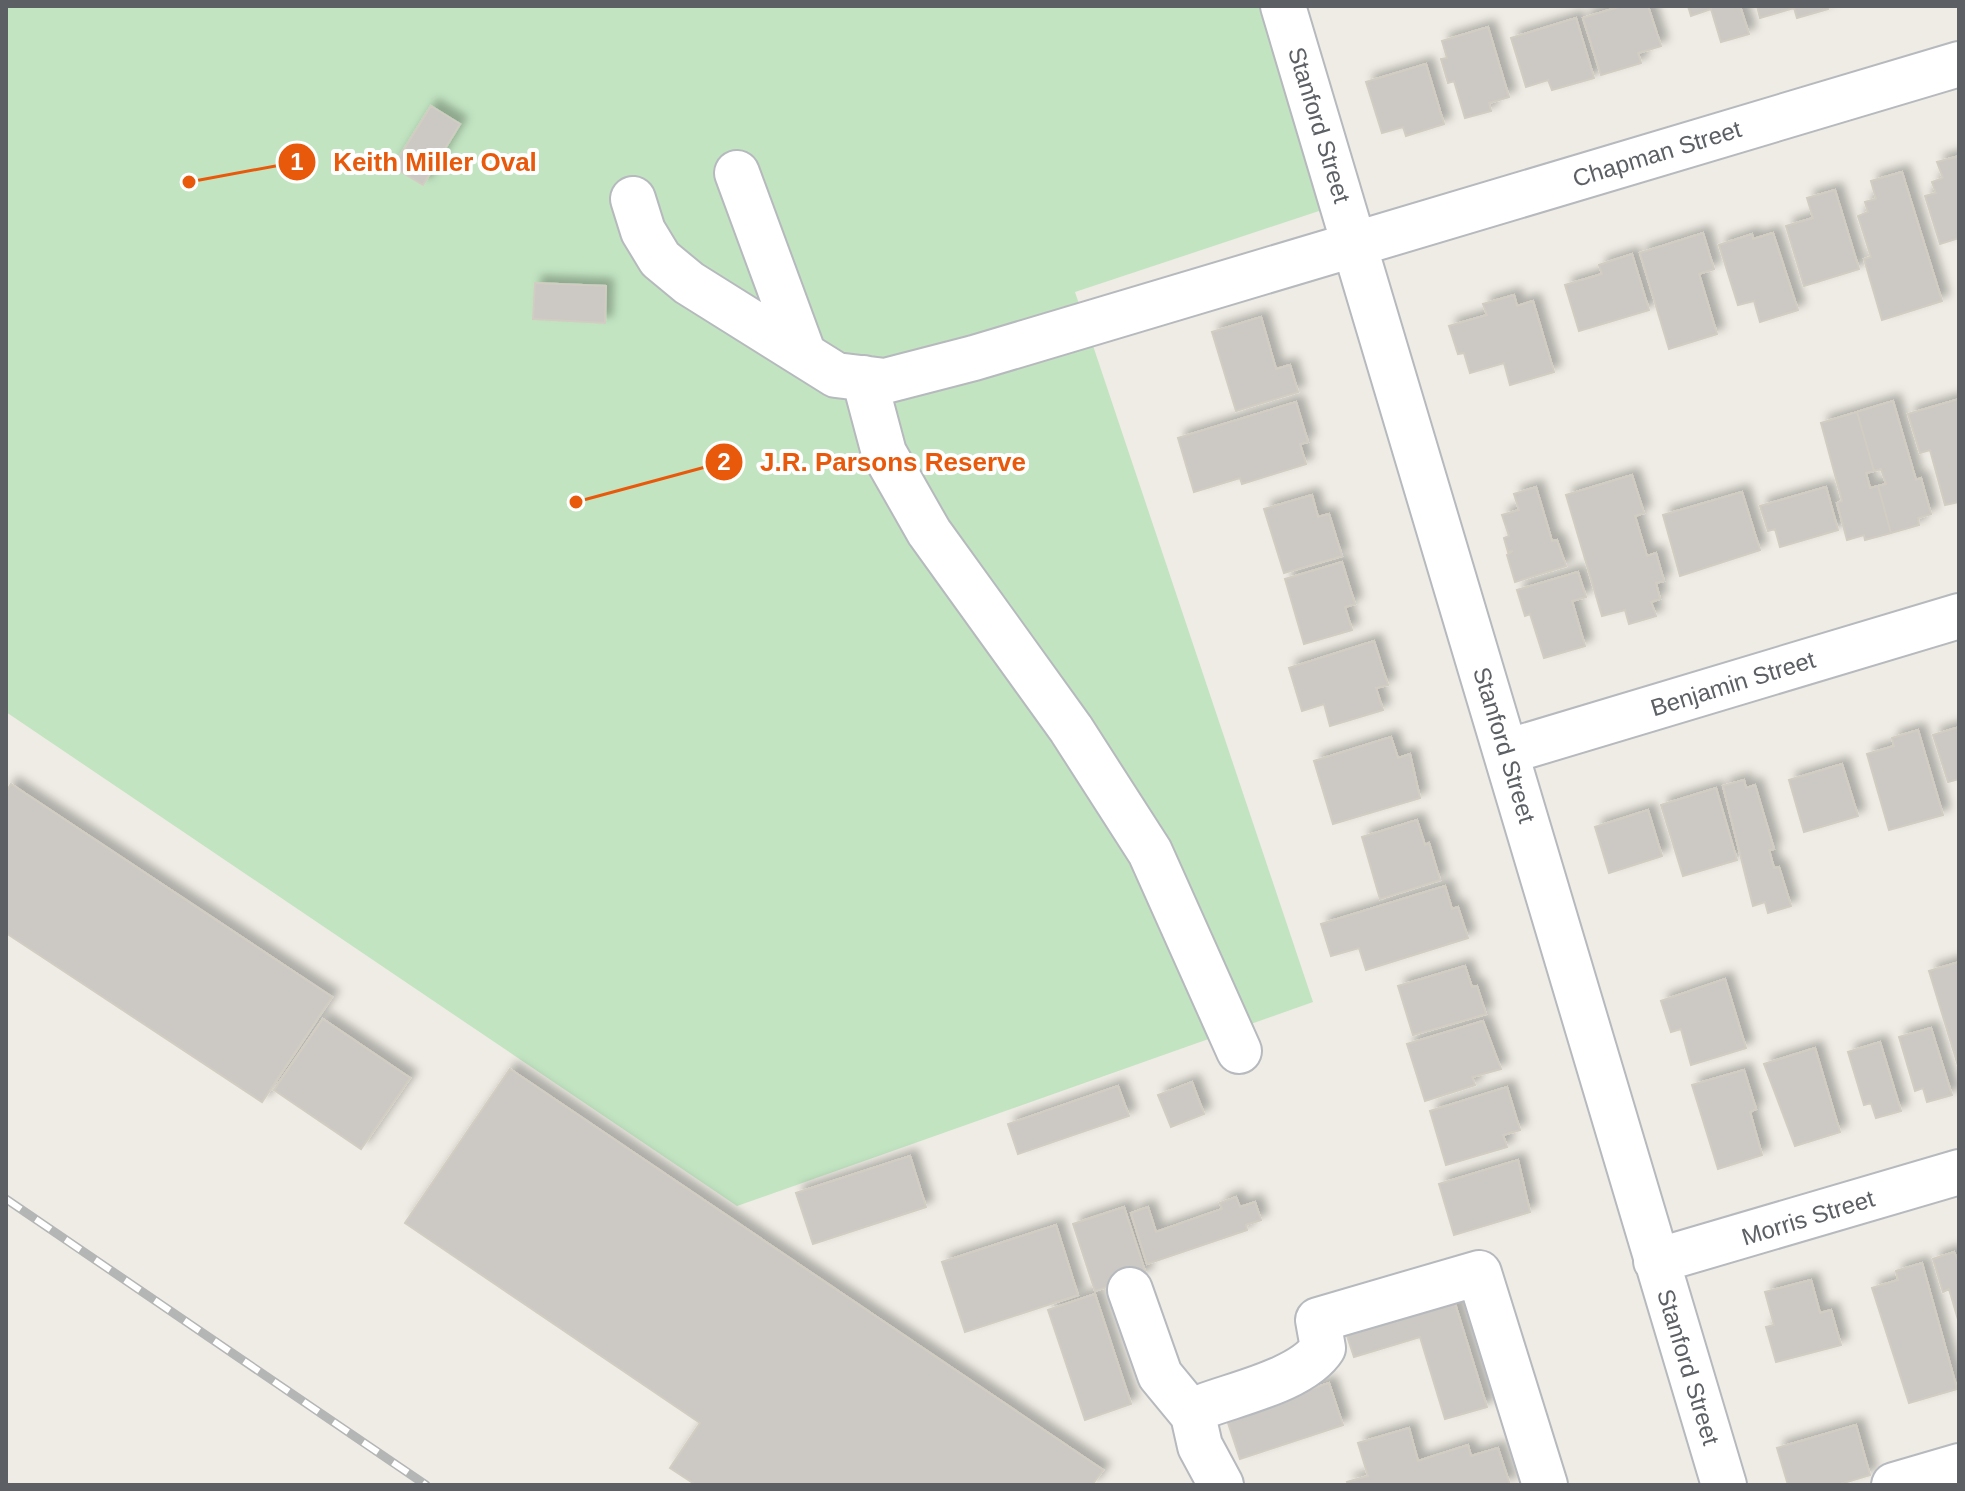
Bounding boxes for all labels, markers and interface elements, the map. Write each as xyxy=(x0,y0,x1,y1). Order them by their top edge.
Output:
street label: Stanford Street xyxy=(1283,44,1356,206)
street label: Chapman Street xyxy=(1569,115,1745,192)
callout: Keith Miller Oval xyxy=(277,137,553,187)
text: Keith Miller Oval xyxy=(333,147,537,177)
text: 1 xyxy=(290,148,304,175)
callout: J.R. Parsons Reserve xyxy=(704,437,1042,487)
text: J.R. Parsons Reserve xyxy=(760,447,1026,477)
text: 2 xyxy=(717,448,731,475)
street label: Benjamin Street xyxy=(1647,646,1819,721)
street label: Stanford Street xyxy=(1468,664,1541,826)
street label: Morris Street xyxy=(1738,1184,1878,1251)
street label: Stanford Street xyxy=(1652,1286,1725,1448)

